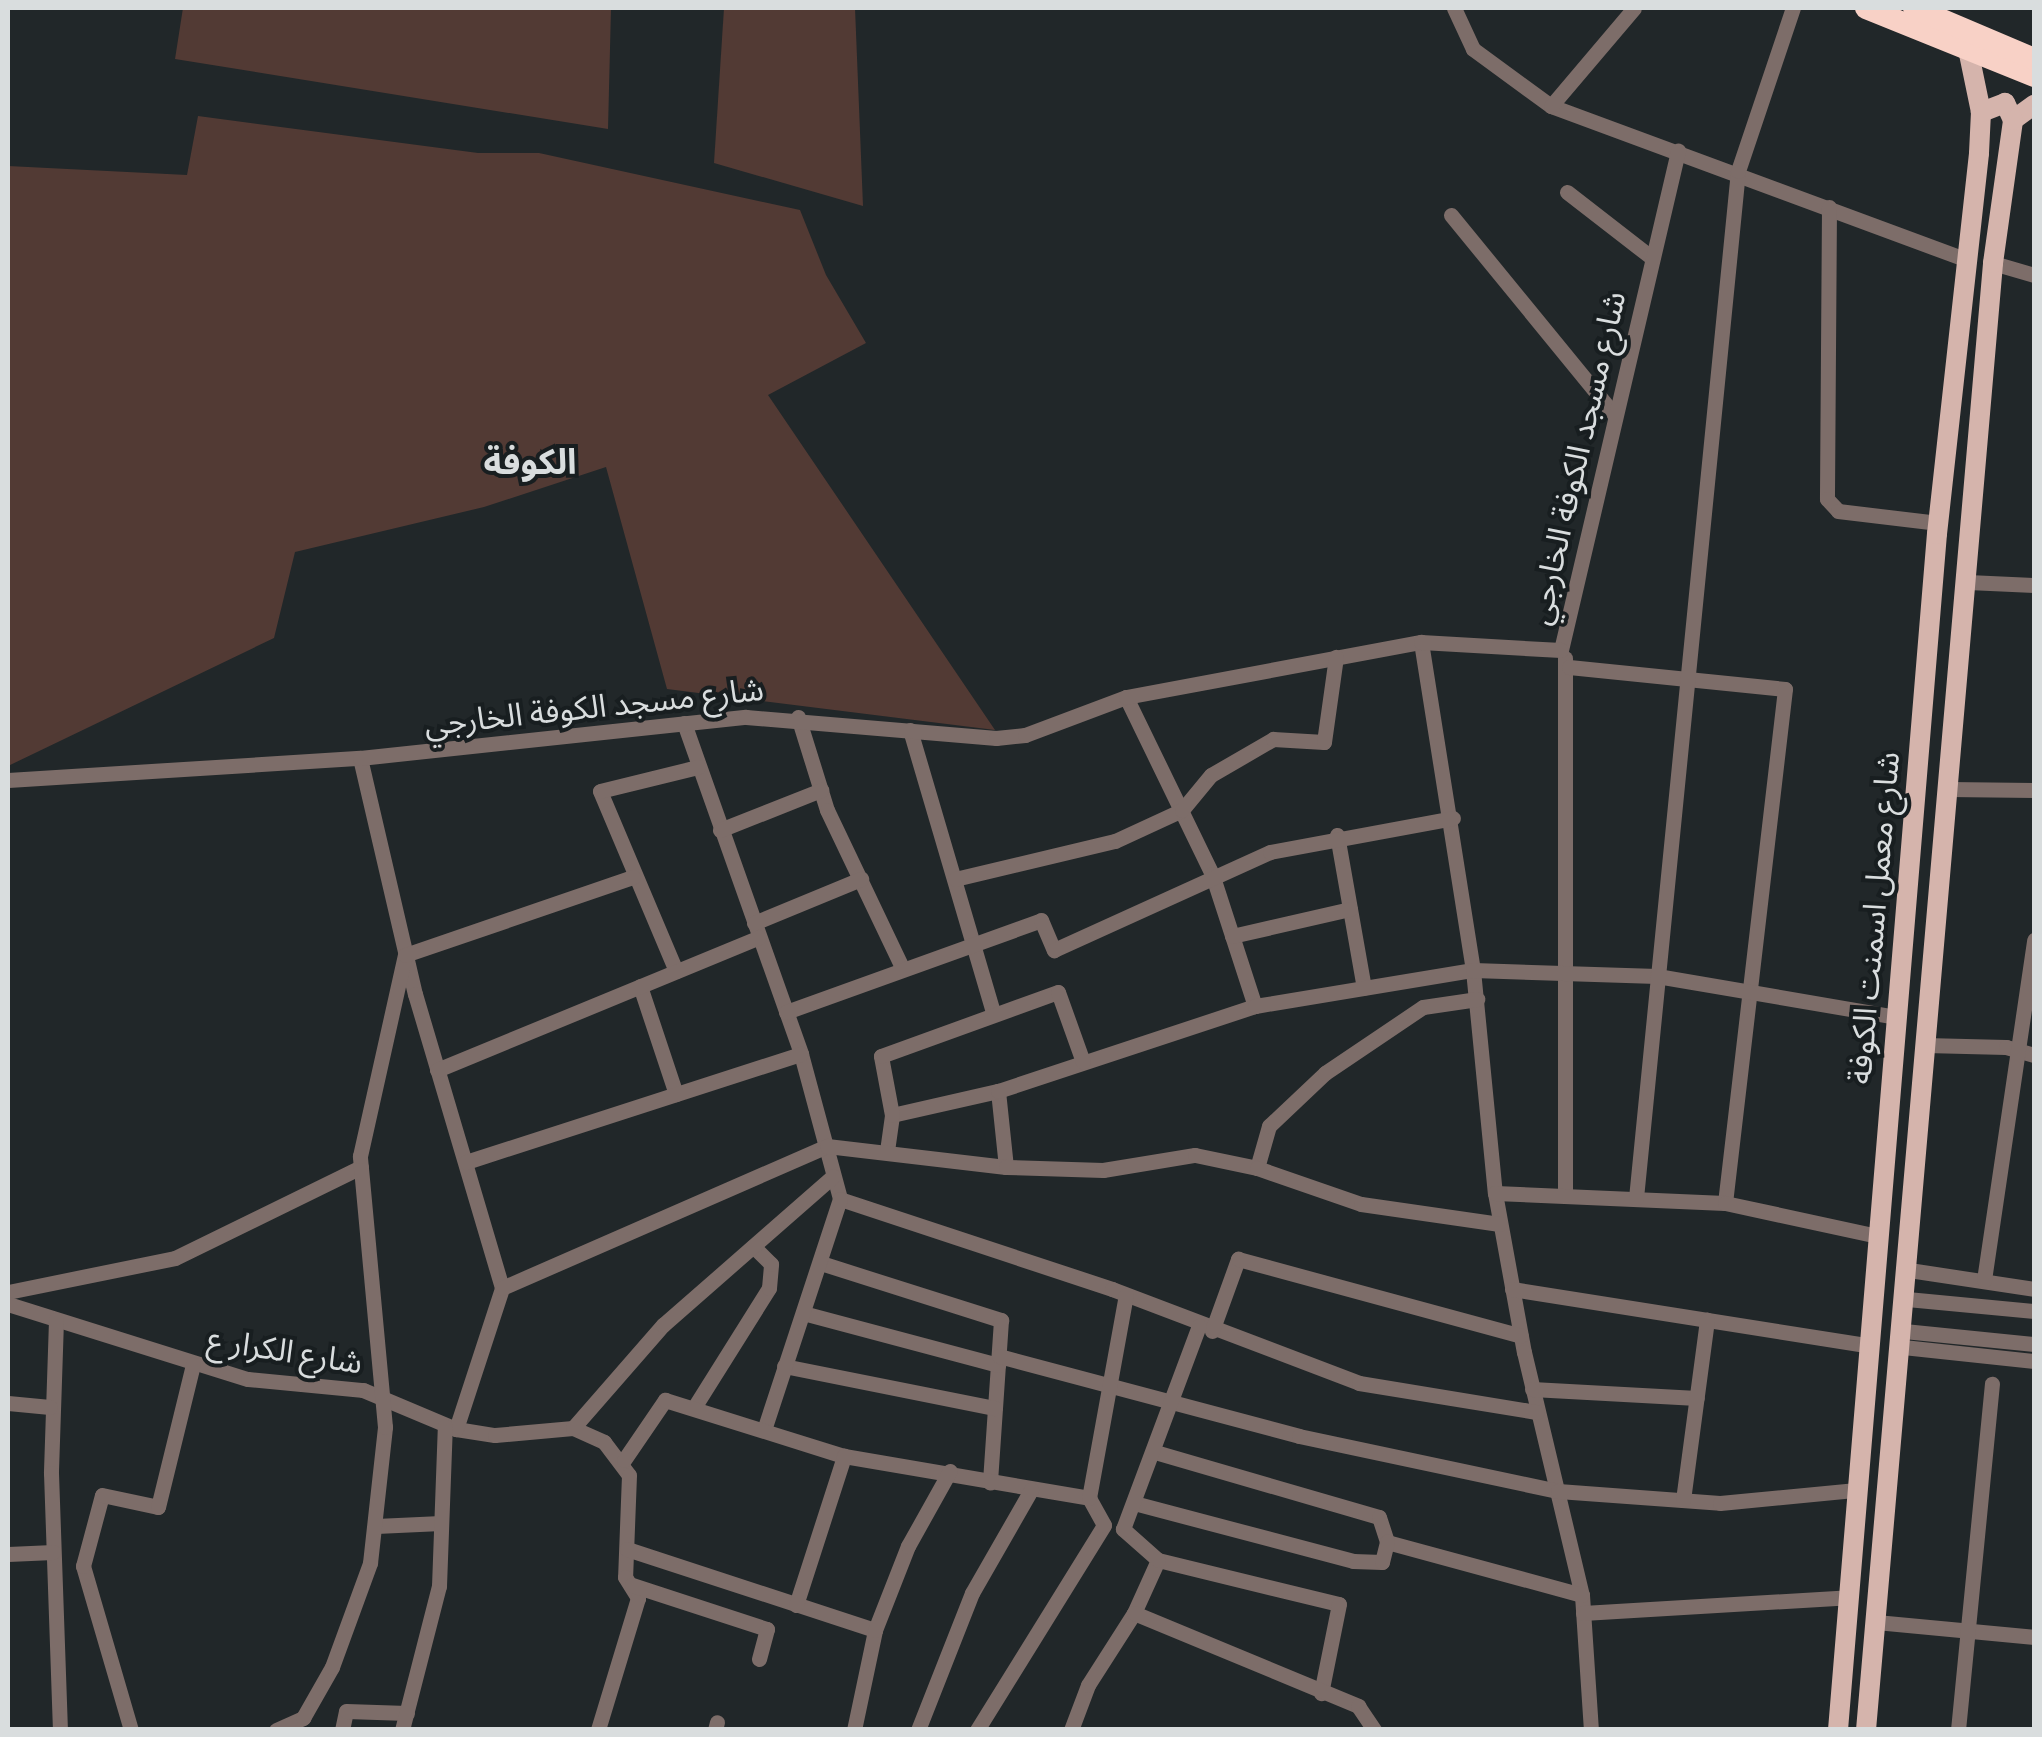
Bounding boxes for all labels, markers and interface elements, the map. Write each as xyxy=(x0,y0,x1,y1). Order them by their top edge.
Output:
street label: شارع مسجد الكوفة الخارجي xyxy=(1520,288,1634,628)
district label: الكوفة xyxy=(483,441,577,483)
street label: شارع مسجد الكوفة الخارجي xyxy=(422,670,766,744)
street label: شارع معمل اسمنت الكوفة xyxy=(1840,750,1908,1086)
street label: شارع الكرار ع xyxy=(205,1320,365,1382)

